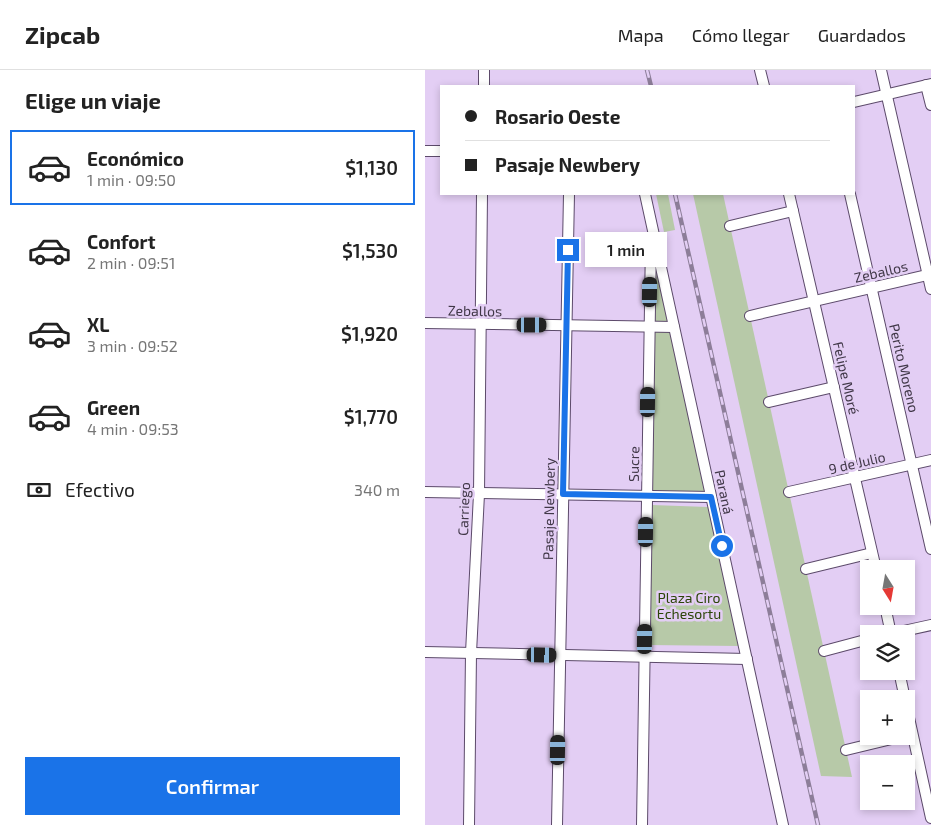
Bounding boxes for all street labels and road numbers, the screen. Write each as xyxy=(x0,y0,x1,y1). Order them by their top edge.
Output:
street label: Zeballos xyxy=(852,257,909,286)
street label: Zeballos xyxy=(448,302,502,319)
street label: Perito Moreno xyxy=(886,322,923,414)
street label: Felipe Moré xyxy=(830,340,863,416)
street label: Sucre xyxy=(625,446,642,482)
street label: 9 de Julio xyxy=(827,448,887,477)
street label: Pasaje Newbery xyxy=(539,457,558,560)
street label: Paraná xyxy=(711,468,737,516)
street label: Carriego xyxy=(454,482,473,536)

